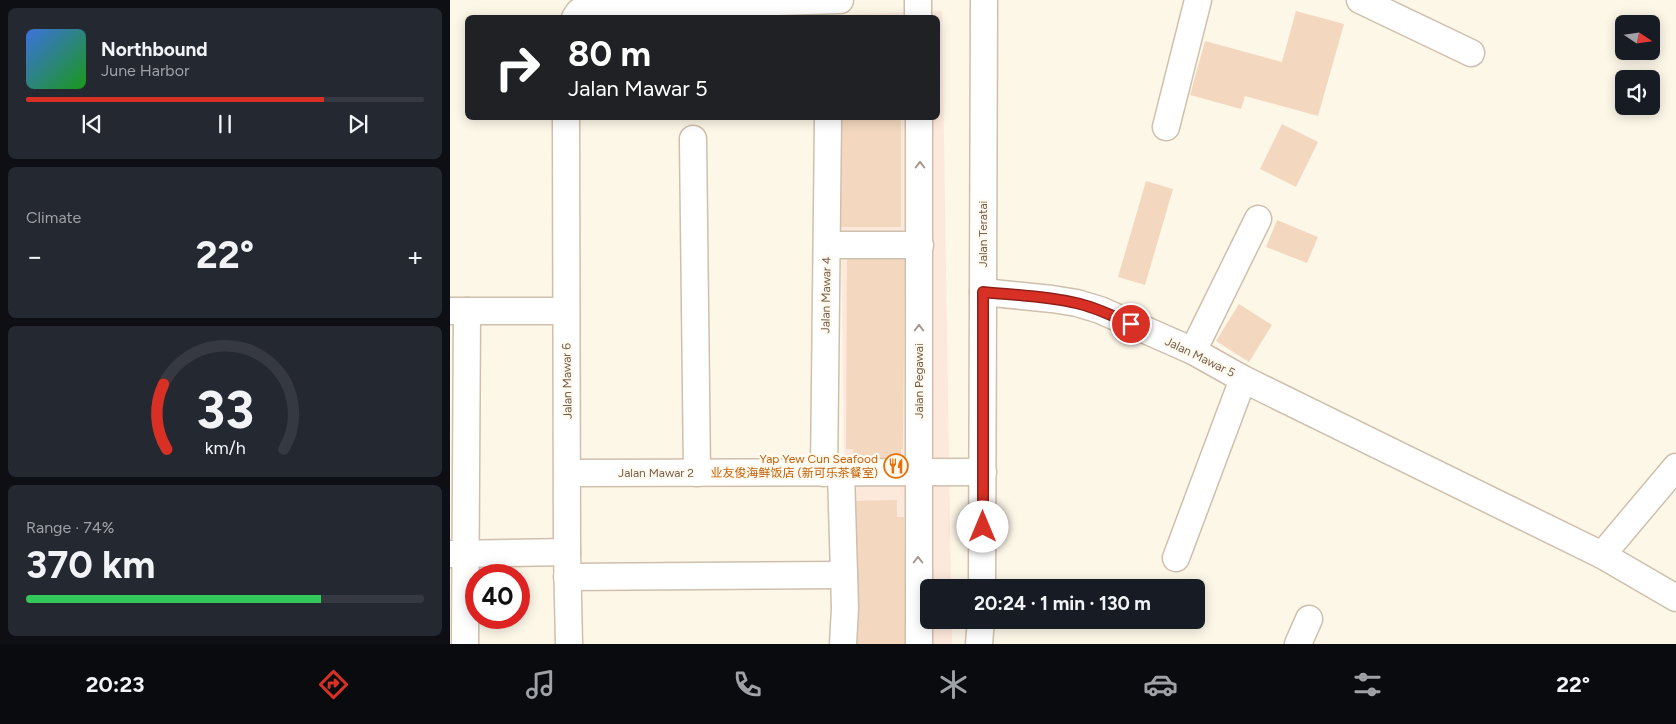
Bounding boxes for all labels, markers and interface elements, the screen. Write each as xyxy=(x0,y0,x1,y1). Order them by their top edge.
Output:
north arrow xyxy=(1615,15,1660,60)
map controls xyxy=(1615,15,1660,115)
text: 80 m xyxy=(568,33,651,75)
icon: right xyxy=(485,35,550,100)
text: Northbound xyxy=(101,38,208,61)
text: June Harbor xyxy=(101,61,189,80)
button: sound xyxy=(1615,70,1660,115)
text: Jalan Mawar 5 xyxy=(568,75,708,102)
icon: previous xyxy=(78,110,106,138)
icon: pause xyxy=(211,110,239,138)
icon: next xyxy=(344,110,372,138)
one-way arrow xyxy=(914,161,925,169)
street label: Jalan Teratai xyxy=(976,201,990,267)
text: Climate xyxy=(26,208,81,227)
text: 22° xyxy=(196,232,254,278)
text: − xyxy=(26,239,43,273)
text: + xyxy=(407,239,424,273)
street label: Jalan Mawar 4 xyxy=(818,256,834,333)
pin xyxy=(1110,303,1152,345)
icon: arrive xyxy=(1117,310,1145,338)
one-way arrow xyxy=(914,324,924,332)
street label: Jalan Mawar 5 xyxy=(1163,334,1237,380)
street label: Jalan Mawar 6 xyxy=(559,343,575,419)
street label: Jalan Pegawai xyxy=(912,343,926,419)
text: 33 xyxy=(196,379,254,441)
text: km/h xyxy=(205,437,245,458)
place label: Yap Yew Cun Seafood 业友俊海鲜饭店 (新可乐茶餐室) xyxy=(711,452,878,480)
restaurant icon: Yap Yew Cun Seafood 业友俊海鲜饭店 (新可乐茶餐室) xyxy=(883,453,909,479)
street label: Jalan Mawar 2 xyxy=(618,466,694,480)
position arrow xyxy=(956,500,1008,552)
text: Range · 74% xyxy=(26,518,114,537)
text: 370 km xyxy=(26,542,156,588)
one-way arrow xyxy=(913,556,923,564)
speed limit sign: 40 xyxy=(465,564,530,629)
text: 20:24 · 1 min · 130 m xyxy=(974,592,1151,615)
icon: directions xyxy=(316,667,351,702)
icon: music xyxy=(523,667,558,702)
icon: phone xyxy=(730,667,765,702)
icon: climate xyxy=(936,667,971,702)
icon: car xyxy=(1143,667,1178,702)
icon: filters xyxy=(1350,667,1385,702)
text: 20:23 xyxy=(86,671,144,698)
text: 22° xyxy=(1556,671,1590,698)

